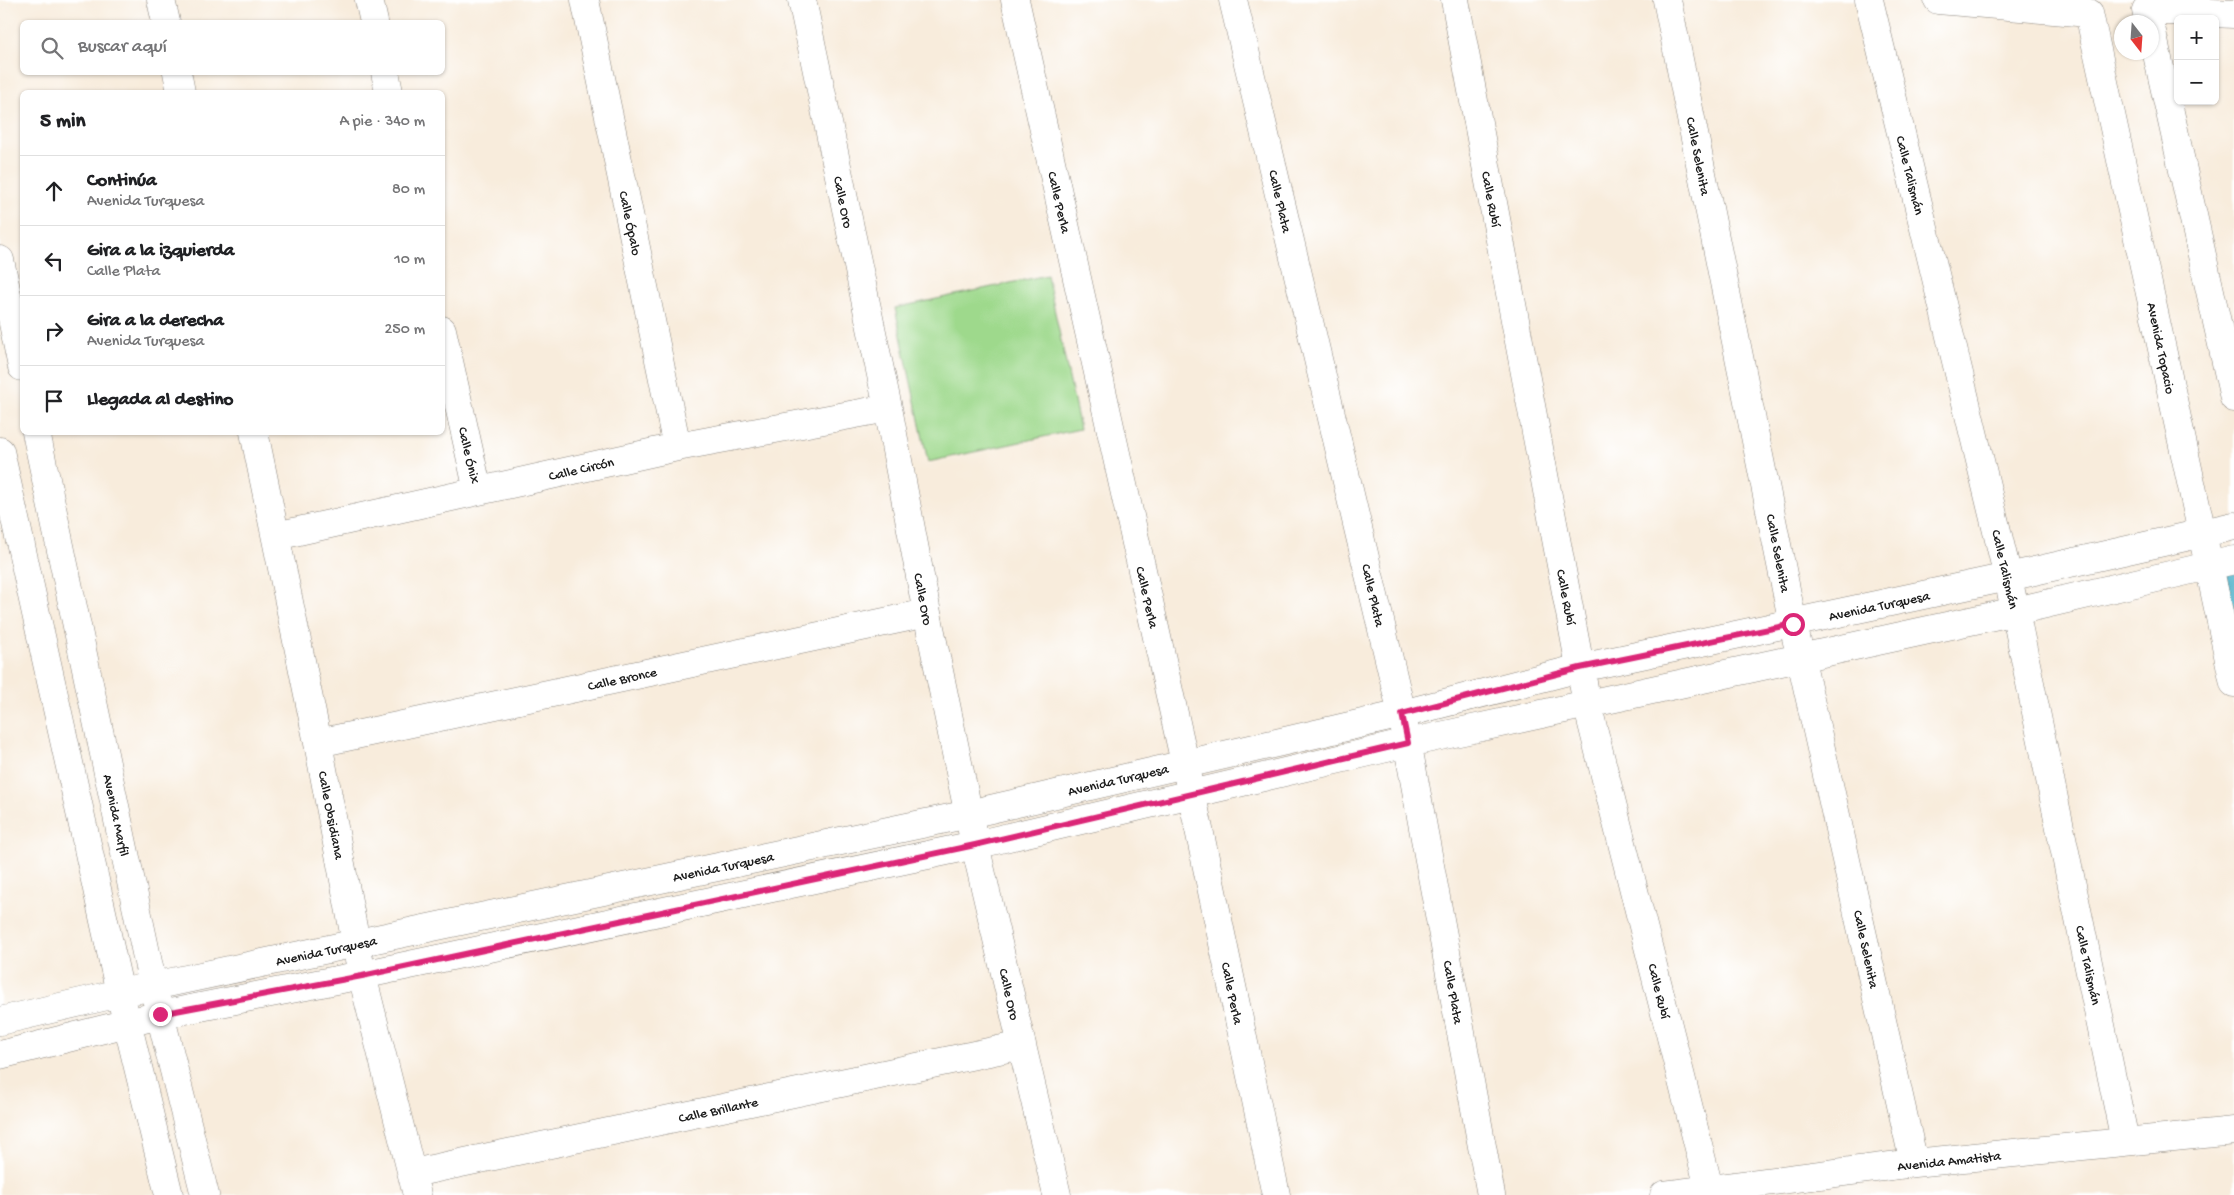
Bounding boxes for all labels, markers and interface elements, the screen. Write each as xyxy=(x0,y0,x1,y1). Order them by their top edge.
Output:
north arrow xyxy=(2114,15,2159,60)
map controls xyxy=(2174,15,2219,105)
button: + xyxy=(2174,15,2219,60)
search box xyxy=(20,20,445,75)
icon: search xyxy=(38,34,66,62)
text: Buscar aquí xyxy=(78,36,167,59)
button: − xyxy=(2174,60,2219,105)
text: 5 min xyxy=(40,110,85,135)
text: A pie · 340 m xyxy=(339,113,425,132)
street label: Calle Selenita xyxy=(1681,116,1713,198)
street label: Calle Talismán xyxy=(1891,134,1927,217)
street label: Calle Plata xyxy=(1263,168,1294,236)
text: Continúa xyxy=(87,170,157,193)
street label: Calle Perla xyxy=(1042,170,1073,236)
street label: Calle Rubí xyxy=(1476,170,1503,230)
street label: Calle Oro xyxy=(828,175,855,230)
icon: ahead xyxy=(40,177,68,205)
text: 80 m xyxy=(392,181,425,200)
street label: Calle Ópalo xyxy=(613,190,644,257)
text: Avenida Turquesa xyxy=(87,193,204,212)
text: Gira a la izquierda xyxy=(87,240,234,263)
icon: left xyxy=(40,247,68,275)
text: 10 m xyxy=(394,251,425,270)
text: Calle Plata xyxy=(87,263,160,282)
street label: Avenida Topacio xyxy=(2142,301,2178,396)
text: Gira a la derecha xyxy=(87,310,224,333)
icon: right xyxy=(40,317,68,345)
text: 250 m xyxy=(385,321,425,340)
text: Avenida Turquesa xyxy=(87,333,204,352)
icon: arrive xyxy=(40,387,68,415)
text: Llegada al destino xyxy=(87,389,233,412)
street label: Calle Ónix xyxy=(453,426,482,486)
street label: Calle Circón xyxy=(547,455,616,486)
street label: Calle Selenita xyxy=(1761,513,1793,595)
street label: Calle Talismán xyxy=(1986,528,2021,611)
street label: Calle Plata xyxy=(1356,562,1387,630)
street label: Calle Perla xyxy=(1130,565,1161,631)
street label: Calle Rubí xyxy=(1551,568,1578,628)
street label: Calle Oro xyxy=(908,572,935,627)
street label: Avenida Turquesa xyxy=(1828,588,1933,626)
route start xyxy=(1782,613,1805,636)
street label: Calle Bronce xyxy=(586,665,659,696)
street label: Avenida Turquesa xyxy=(1067,761,1172,801)
street label: Calle Obsidiana xyxy=(313,770,347,862)
street label: Avenida Marfil xyxy=(98,773,132,858)
street label: Avenida Turquesa xyxy=(672,849,777,887)
street label: Calle Selenita xyxy=(1848,909,1881,991)
street label: Calle Talismán xyxy=(2070,924,2103,1007)
street label: Avenida Turquesa xyxy=(275,933,380,971)
street label: Calle Plata xyxy=(1438,959,1466,1027)
street label: Calle Perla xyxy=(1216,961,1246,1027)
street label: Calle Rubí xyxy=(1643,962,1673,1022)
street label: Calle Oro xyxy=(993,967,1022,1022)
route end xyxy=(149,1003,172,1026)
street label: Calle Brillante xyxy=(677,1095,761,1128)
street label: Avenida Amatista xyxy=(1897,1148,2003,1176)

